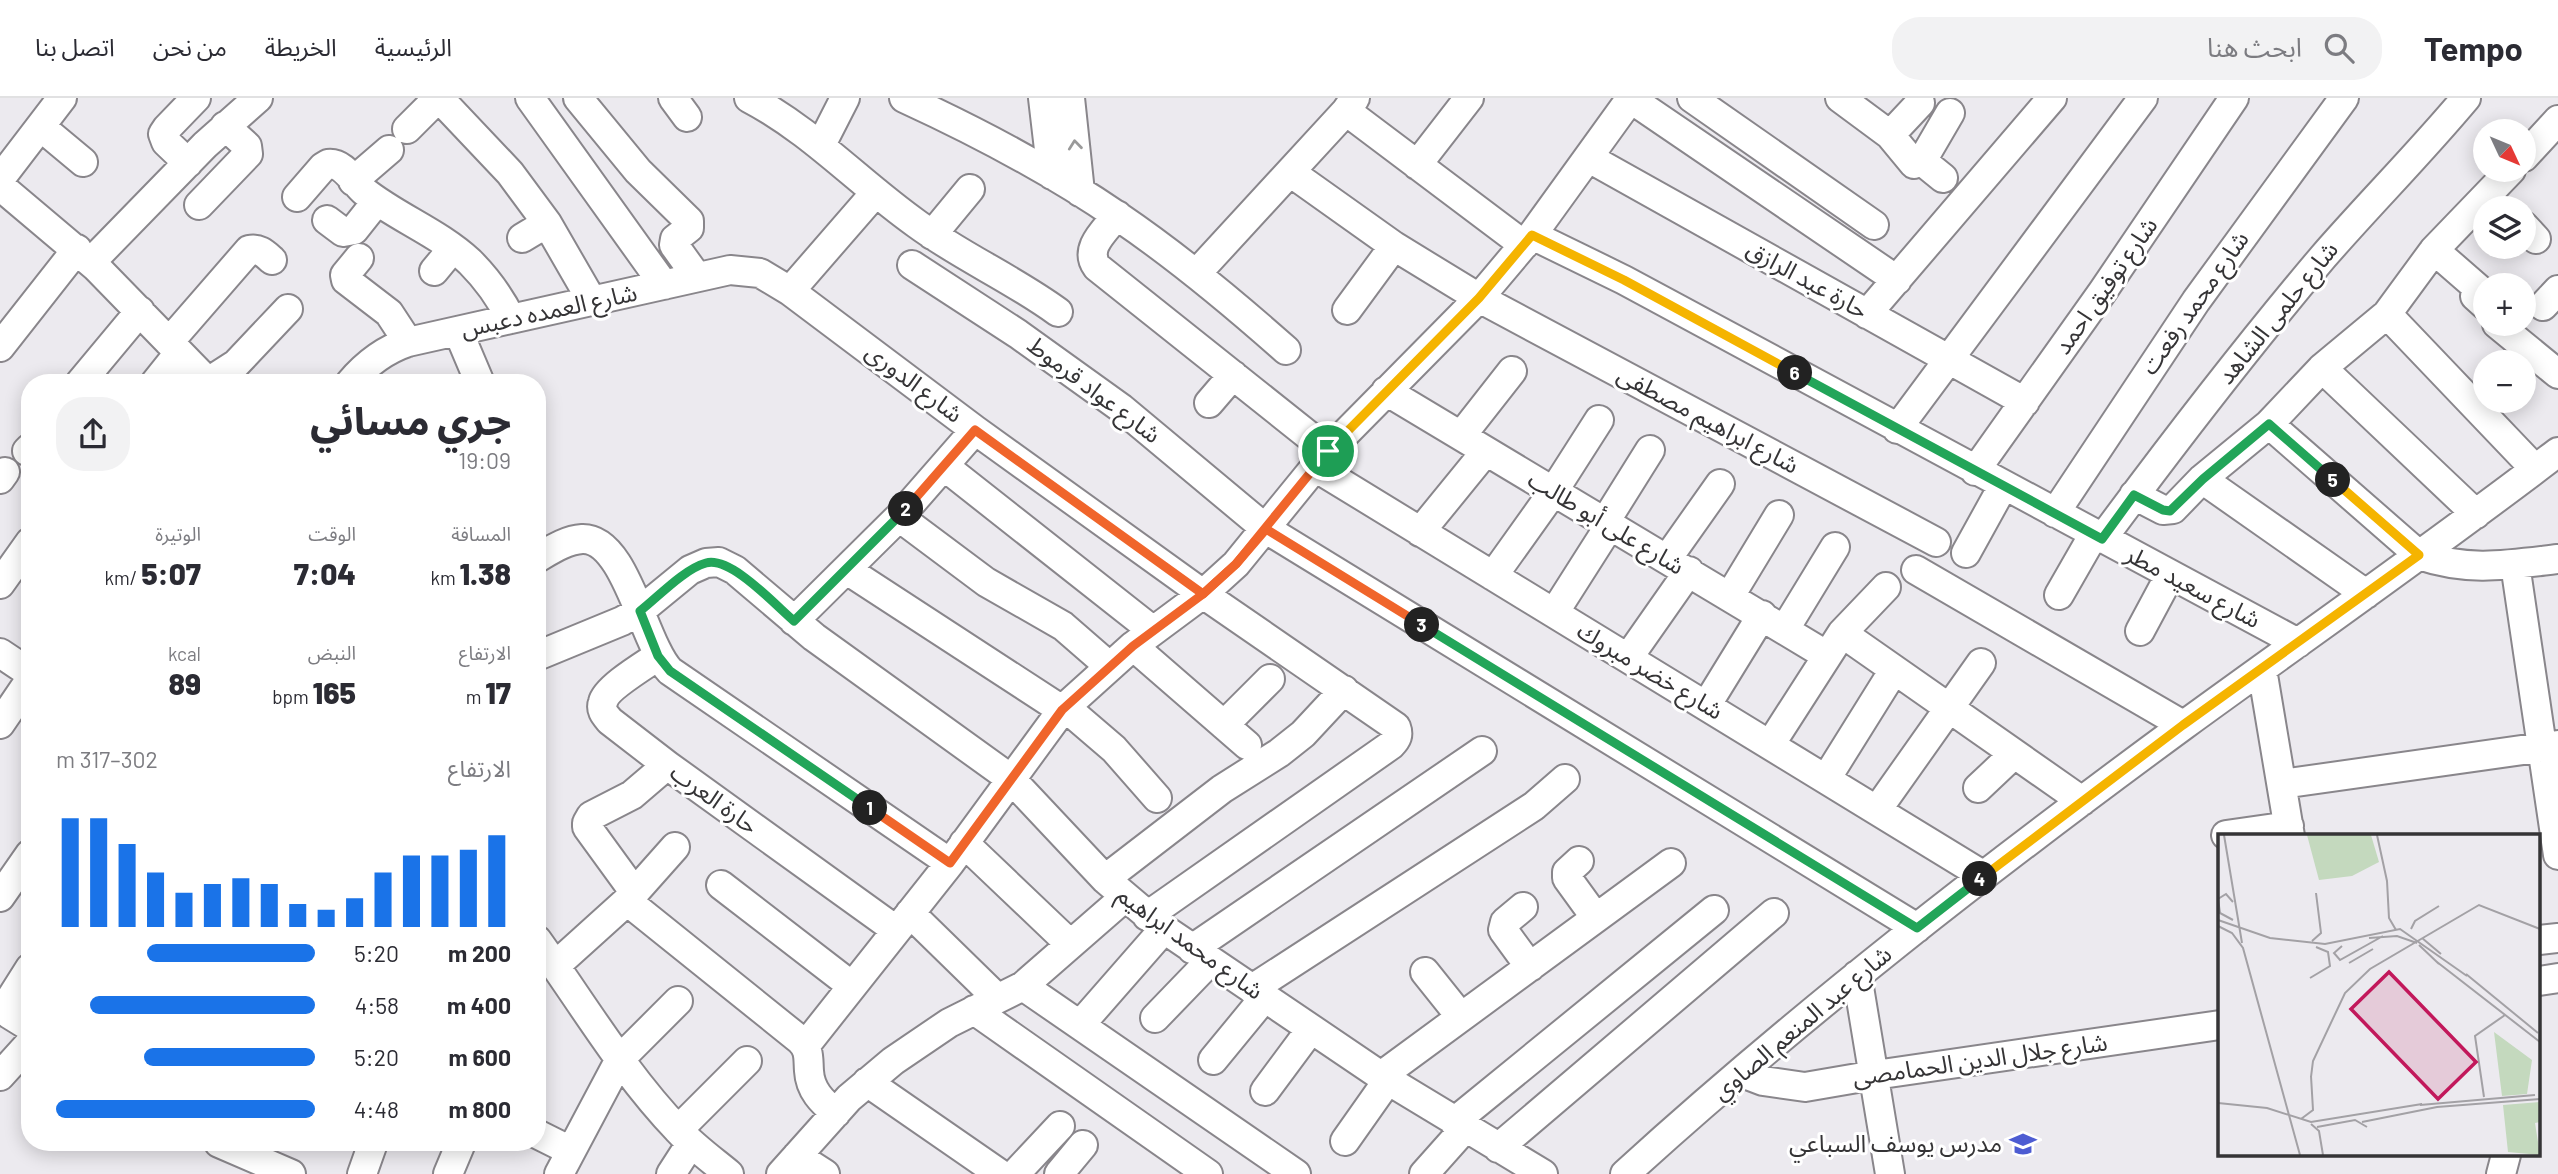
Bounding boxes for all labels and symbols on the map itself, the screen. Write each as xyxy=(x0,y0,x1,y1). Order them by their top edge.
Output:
north arrow xyxy=(2473,119,2536,182)
one-way arrow xyxy=(1068,139,1083,150)
street label: شارع توفيق احمد xyxy=(2047,211,2166,361)
street label: شارع محمد رفعت xyxy=(2134,225,2257,382)
street label: حارة عبد الرازق xyxy=(1741,233,1874,325)
street label: شارع حلمى الشاهد xyxy=(2210,235,2346,392)
street label: شارع العمده دعبس xyxy=(458,277,640,346)
street label: شارع عواد قرموط xyxy=(1020,329,1167,451)
street label: شارع الدورى xyxy=(858,336,969,431)
pin: 6 xyxy=(1778,356,1812,390)
street label: شارع ابراهيم مصطفى xyxy=(1611,359,1804,482)
pin xyxy=(1298,421,1358,481)
pin: 5 xyxy=(2316,462,2350,498)
street label: شارع على أبو طالب xyxy=(1521,464,1690,583)
pin: 2 xyxy=(888,492,923,526)
street label: شارع سعيد مطر xyxy=(2119,538,2266,637)
pin: 3 xyxy=(1404,608,1440,642)
street label: شارع خضر مبروك xyxy=(1571,615,1729,728)
street label: حارة العرب xyxy=(665,756,764,840)
pin: 1 xyxy=(852,790,888,826)
inset map xyxy=(2218,834,2540,1156)
pin: 4 xyxy=(1962,862,1997,896)
street label: شارع محمد ابراهيم xyxy=(1110,879,1270,1008)
street label: شارع عبد المنعم الصاوي xyxy=(1706,938,1900,1110)
street label: شارع جلال الدين الحمامصى xyxy=(1851,1026,2110,1095)
place label: مدرس يوسف السباعي xyxy=(1789,1128,2002,1163)
school or university icon: مدرس يوسف السباعي xyxy=(2008,1129,2038,1159)

